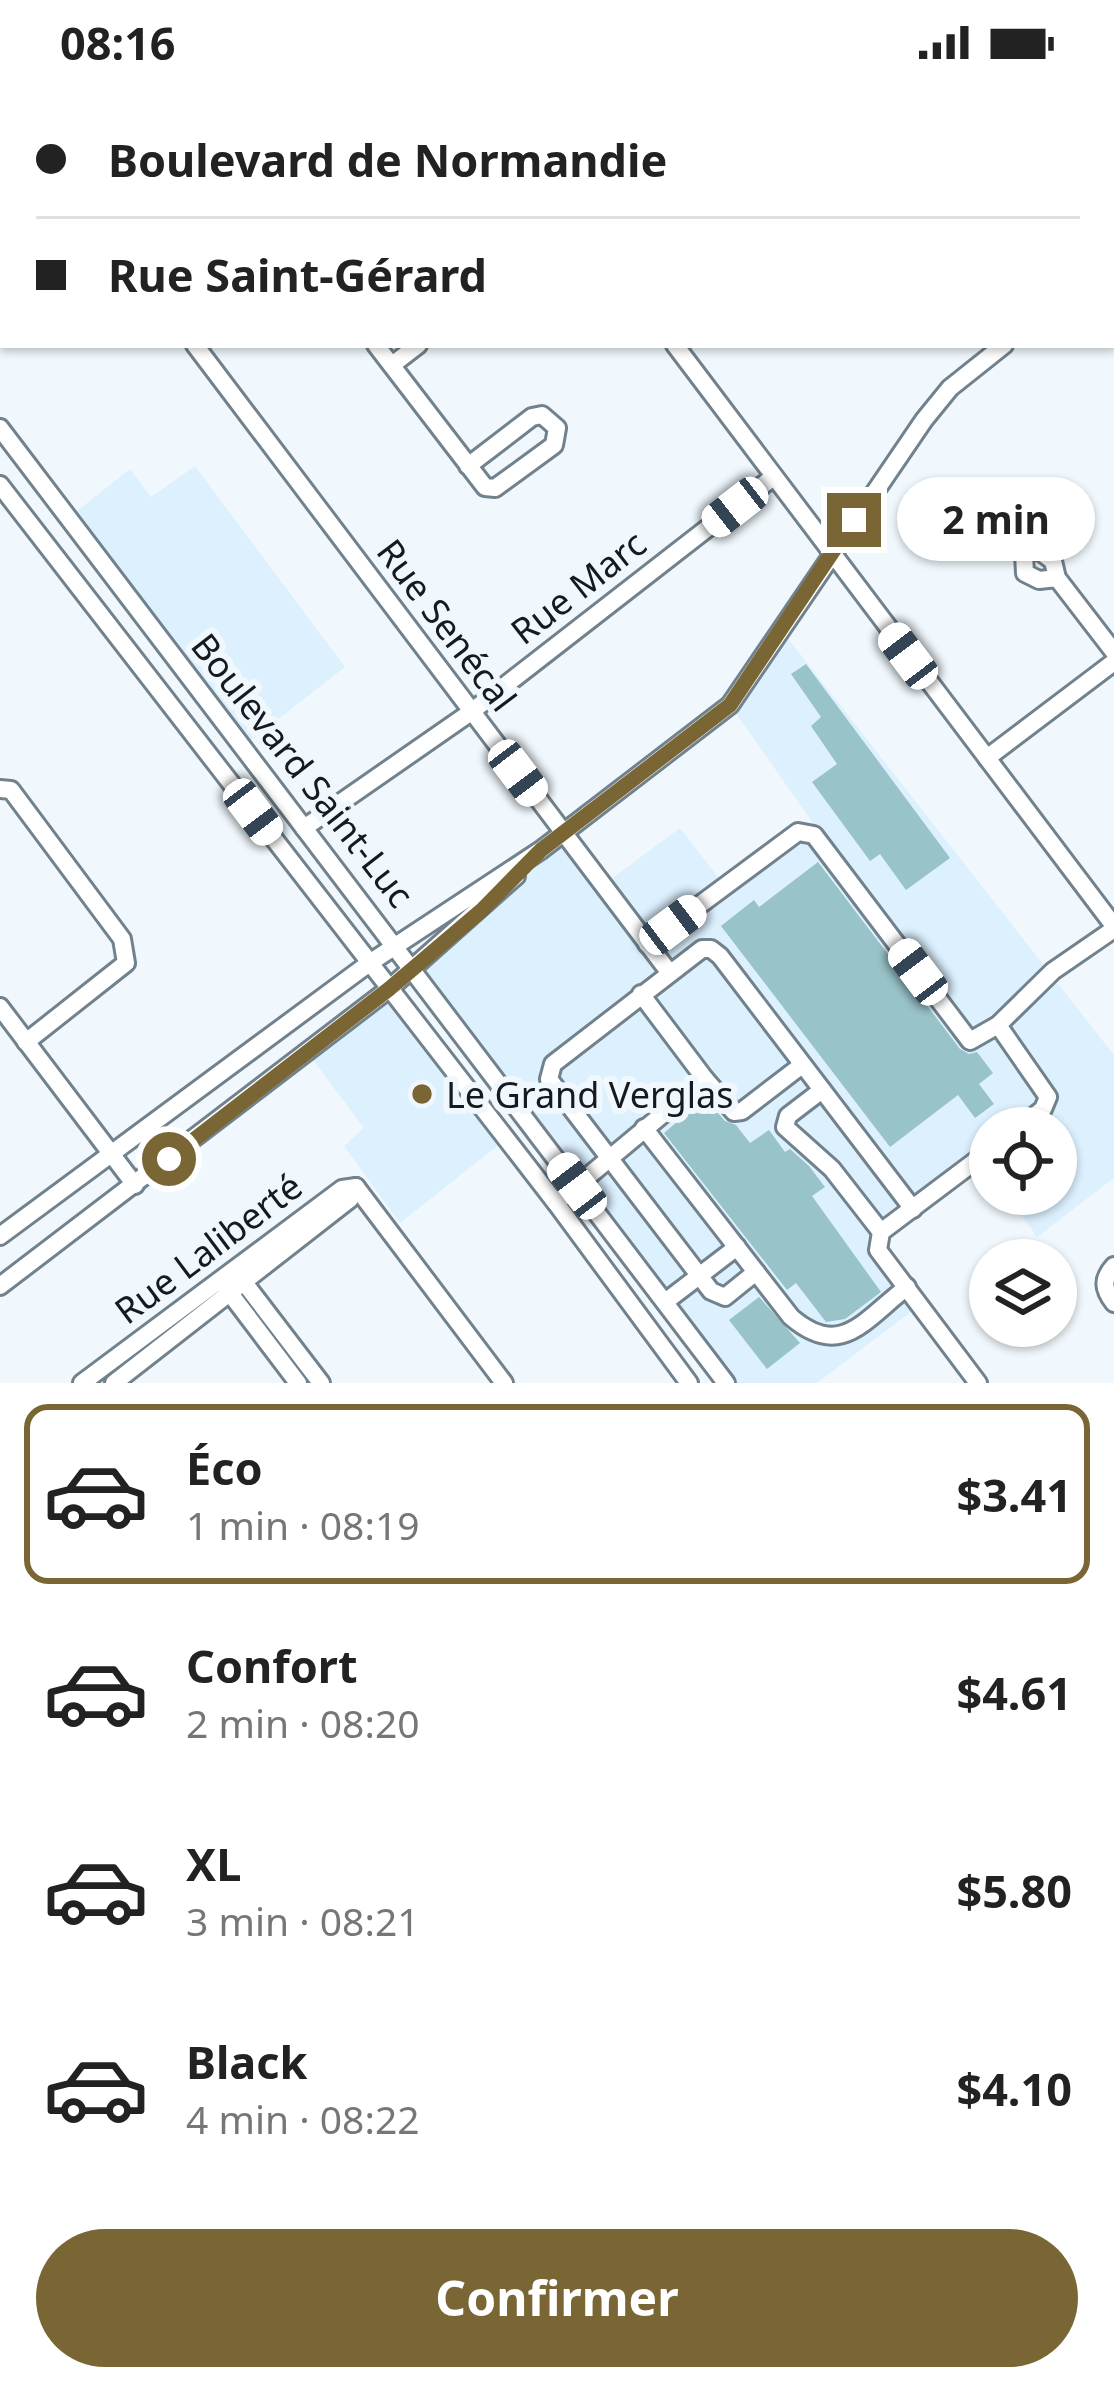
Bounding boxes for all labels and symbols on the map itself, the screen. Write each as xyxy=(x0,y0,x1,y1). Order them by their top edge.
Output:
car xyxy=(696,471,774,543)
callout: 2 min xyxy=(896,478,1094,562)
route end xyxy=(827,493,881,547)
street label: Rue Marc xyxy=(500,519,656,655)
street label: Rue Senécal xyxy=(366,529,528,721)
car xyxy=(872,616,944,696)
street label: Boulevard Saint-Luc xyxy=(181,623,425,917)
car xyxy=(482,733,554,813)
car xyxy=(217,772,289,852)
car xyxy=(633,889,713,961)
car xyxy=(882,932,954,1012)
place label: Le Grand Verglas xyxy=(446,1070,733,1119)
marker: Le Grand Verglas xyxy=(409,1081,435,1107)
route start xyxy=(142,1132,196,1186)
car xyxy=(541,1146,613,1226)
street label: Rue Laliberté xyxy=(104,1161,312,1335)

